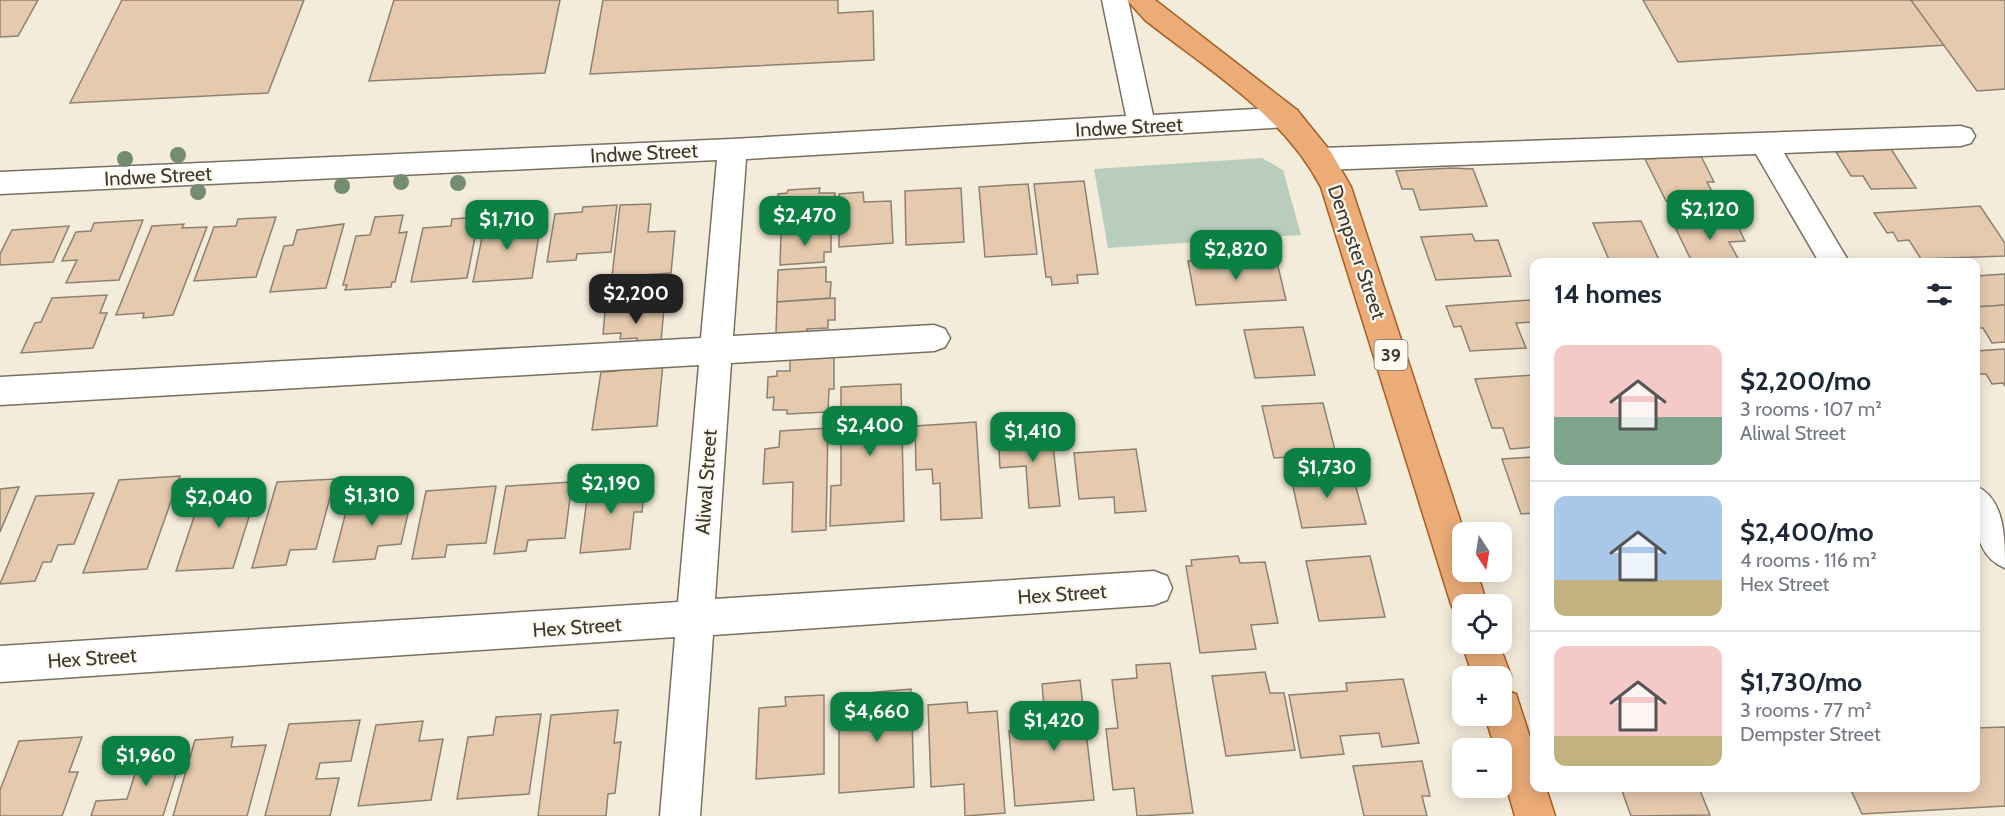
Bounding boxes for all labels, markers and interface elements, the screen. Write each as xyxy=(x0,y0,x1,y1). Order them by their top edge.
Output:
street label: Indwe Street xyxy=(1075,112,1184,142)
street label: Indwe Street xyxy=(590,138,699,168)
street label: Indwe Street xyxy=(104,161,213,191)
street label: Dempster Street xyxy=(1323,182,1391,323)
pin: $2,120 xyxy=(1661,190,1759,241)
pin: $2,470 xyxy=(756,196,854,247)
text: $2,120 xyxy=(1681,197,1739,221)
pin: $1,710 xyxy=(458,200,556,251)
text: $2,470 xyxy=(773,203,837,227)
text: $1,710 xyxy=(479,207,535,231)
pin: $2,820 xyxy=(1187,230,1285,281)
text: $2,820 xyxy=(1204,237,1268,261)
pin: $2,200 xyxy=(587,274,685,325)
text: 14 homes xyxy=(1554,278,1662,310)
icon: filters xyxy=(1923,278,1956,311)
text: $2,200 xyxy=(603,281,669,305)
road number: 39 xyxy=(1374,340,1408,370)
text: $2,200/mo xyxy=(1740,365,1871,397)
icon: home xyxy=(1602,369,1674,441)
text: 3 rooms · 107 m² xyxy=(1740,397,1882,421)
pin: $2,400 xyxy=(821,406,919,457)
pin: $1,410 xyxy=(984,412,1082,463)
text: $2,400 xyxy=(836,413,904,437)
text: $1,410 xyxy=(1004,419,1062,443)
text: Aliwal Street xyxy=(1740,421,1846,445)
street label: Aliwal Street xyxy=(690,428,722,536)
pin: $1,730 xyxy=(1278,448,1376,499)
text: $1,730 xyxy=(1298,455,1356,479)
pin: $2,190 xyxy=(562,464,660,515)
text: $2,190 xyxy=(581,471,641,495)
pin: $1,310 xyxy=(323,476,421,527)
pin: $2,040 xyxy=(170,478,268,529)
text: $1,310 xyxy=(344,483,400,507)
text: $2,040 xyxy=(185,485,253,509)
text: $2,400/mo xyxy=(1740,516,1873,548)
icon: home xyxy=(1602,520,1674,592)
north arrow xyxy=(1452,522,1512,582)
map controls xyxy=(1452,522,1512,798)
text: 4 rooms · 116 m² xyxy=(1740,548,1877,572)
text: Hex Street xyxy=(1740,572,1829,596)
street label: Hex Street xyxy=(1017,579,1108,609)
button: locate xyxy=(1452,594,1512,654)
street label: Hex Street xyxy=(532,612,623,642)
street label: Hex Street xyxy=(47,643,138,673)
button: + xyxy=(1452,666,1512,726)
text: $1,730/mo xyxy=(1740,666,1862,698)
icon: home xyxy=(1602,670,1674,742)
pin: $4,660 xyxy=(828,692,926,743)
text: 3 rooms · 77 m² xyxy=(1740,698,1872,722)
text: $4,660 xyxy=(844,699,910,723)
pin: $1,420 xyxy=(1005,701,1103,752)
text: $1,420 xyxy=(1024,708,1084,732)
text: Dempster Street xyxy=(1740,722,1881,746)
pin: $1,960 xyxy=(97,736,195,787)
button: − xyxy=(1452,738,1512,798)
text: $1,960 xyxy=(116,743,176,767)

